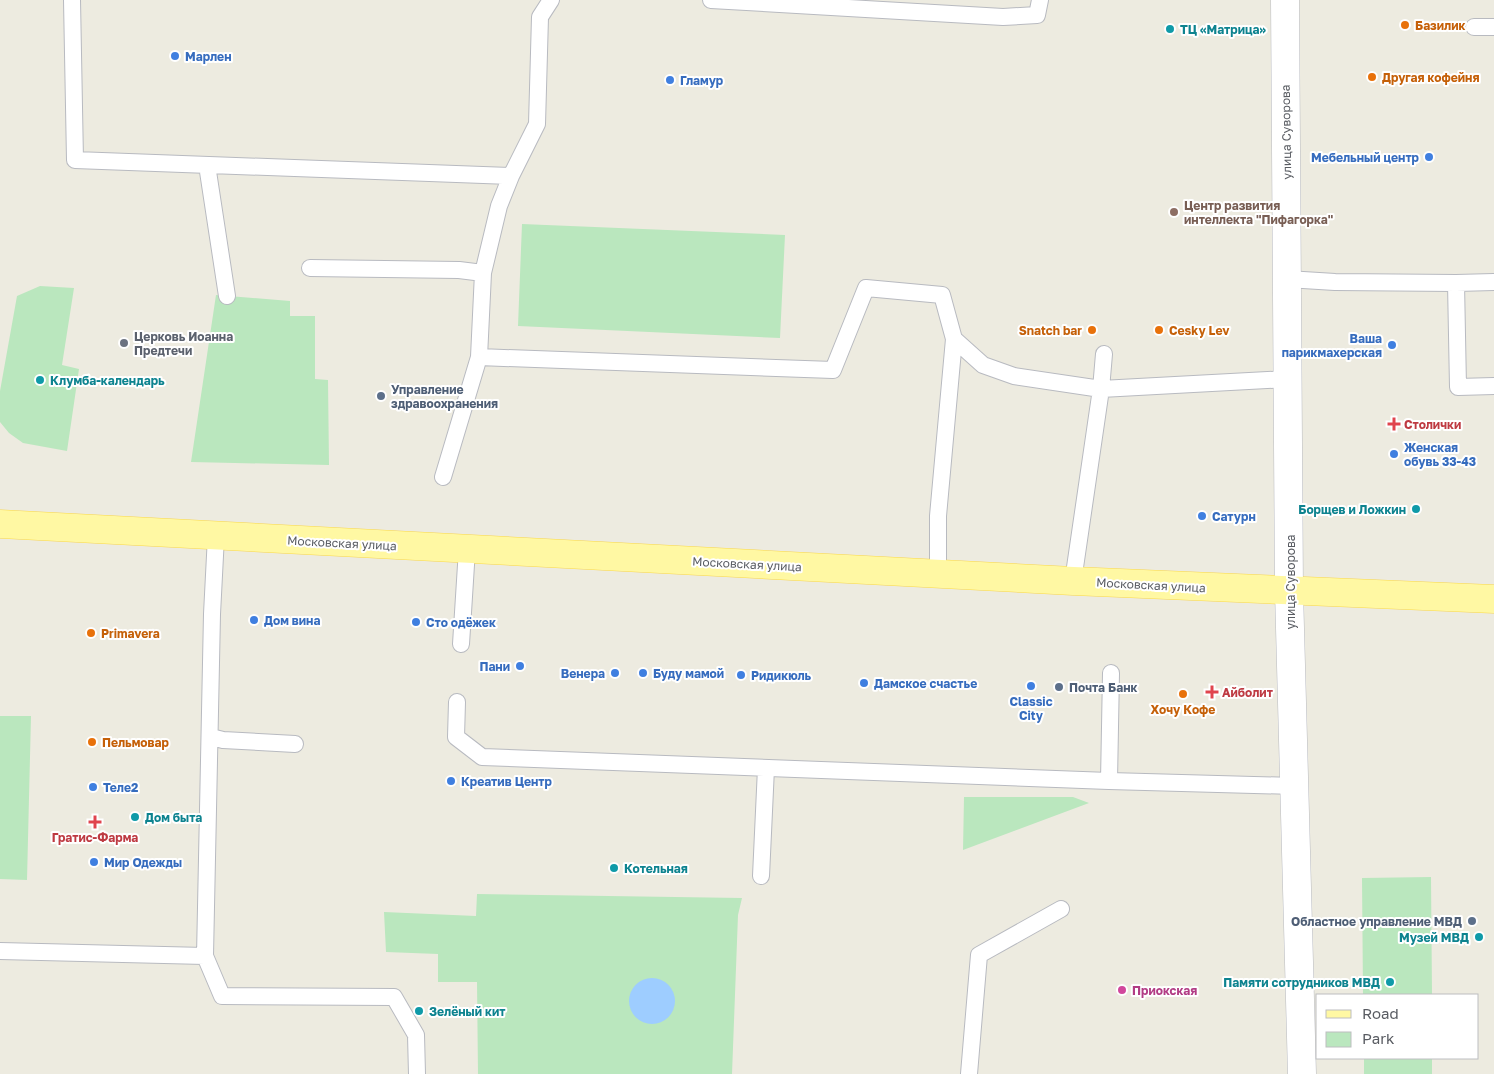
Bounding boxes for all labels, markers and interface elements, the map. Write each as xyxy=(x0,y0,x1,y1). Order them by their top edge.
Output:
place label: Базилик xyxy=(1415,18,1466,33)
marker: Базилик xyxy=(1399,19,1411,31)
place label: ТЦ «Матрица» xyxy=(1180,22,1267,37)
marker: ТЦ «Матрица» xyxy=(1164,23,1176,35)
place label: Марлен xyxy=(185,49,231,64)
marker: Марлен xyxy=(169,50,181,62)
place label: Другая кофейня xyxy=(1382,70,1479,85)
marker: Другая кофейня xyxy=(1366,71,1378,83)
place label: Гламур xyxy=(680,73,724,88)
marker: Гламур xyxy=(664,74,676,86)
street label: улица Суворова xyxy=(1278,84,1294,180)
place label: Мебельный центр xyxy=(1311,150,1420,165)
marker: Мебельный центр xyxy=(1423,151,1435,163)
place label: Центр развития интеллекта "Пифагорка" xyxy=(1184,198,1333,227)
marker: Центр развития интеллекта "Пифагорка" xyxy=(1168,206,1180,218)
place label: Snatch bar xyxy=(1019,323,1082,338)
place label: Cesky Lev xyxy=(1169,323,1230,338)
marker: Snatch bar xyxy=(1086,324,1098,336)
marker: Cesky Lev xyxy=(1153,324,1165,336)
place label: Церковь Иоанна Предтечи xyxy=(134,329,233,358)
place label: Ваша парикмахерская xyxy=(1282,331,1382,360)
marker: Церковь Иоанна Предтечи xyxy=(118,337,130,349)
marker: Ваша парикмахерская xyxy=(1386,339,1398,351)
place label: Клумба-календарь xyxy=(50,373,165,388)
marker: Клумба-календарь xyxy=(34,374,46,386)
place label: Управление здравоохранения xyxy=(391,382,498,411)
marker: Управление здравоохранения xyxy=(375,390,387,402)
place label: Столички xyxy=(1404,417,1461,432)
marker: Столички xyxy=(1388,418,1400,430)
place label: Женская обувь 33-43 xyxy=(1404,440,1476,469)
marker: Женская обувь 33-43 xyxy=(1388,448,1400,460)
place label: Борщев и Ложкин xyxy=(1298,502,1406,517)
marker: Борщев и Ложкин xyxy=(1410,503,1422,515)
place label: Сатурн xyxy=(1212,509,1256,524)
marker: Сатурн xyxy=(1196,510,1208,522)
street label: Московская улица xyxy=(287,533,397,553)
street label: улица Суворова xyxy=(1283,534,1298,630)
street label: Московская улица xyxy=(692,554,802,574)
street label: Московская улица xyxy=(1096,575,1206,595)
place label: Дом вина xyxy=(264,613,320,628)
marker: Дом вина xyxy=(248,614,260,626)
place label: Сто одёжек xyxy=(426,615,496,630)
marker: Сто одёжек xyxy=(410,616,422,628)
place label: Primavera xyxy=(101,626,160,641)
marker: Primavera xyxy=(85,627,97,639)
place label: Пани xyxy=(479,659,510,674)
marker: Пани xyxy=(514,660,526,672)
place label: Венера xyxy=(561,666,605,681)
place label: Буду мамой xyxy=(653,666,724,681)
marker: Венера xyxy=(609,667,621,679)
marker: Буду мамой xyxy=(637,667,649,679)
place label: Ридикюль xyxy=(751,668,812,683)
marker: Ридикюль xyxy=(735,669,747,681)
place label: Дамское счастье xyxy=(874,676,977,691)
marker: Дамское счастье xyxy=(858,677,870,689)
marker: Classic City xyxy=(1025,680,1037,692)
place label: Почта Банк xyxy=(1069,680,1137,695)
marker: Почта Банк xyxy=(1053,681,1065,693)
place label: Айболит xyxy=(1222,685,1273,700)
marker: Айболит xyxy=(1206,686,1218,698)
marker: Хочу Кофе xyxy=(1177,688,1189,700)
place label: Classic City xyxy=(1009,694,1053,723)
place label: Хочу Кофе xyxy=(1151,702,1215,717)
place label: Пельмовар xyxy=(102,735,169,750)
marker: Пельмовар xyxy=(86,736,98,748)
place label: Креатив Центр xyxy=(461,774,553,789)
marker: Креатив Центр xyxy=(445,775,457,787)
place label: Теле2 xyxy=(103,780,138,795)
marker: Теле2 xyxy=(87,781,99,793)
place label: Дом быта xyxy=(145,810,202,825)
marker: Дом быта xyxy=(129,811,141,823)
marker: Гратис-Фарма xyxy=(89,816,101,828)
place label: Гратис-Фарма xyxy=(52,830,138,845)
place label: Мир Одежды xyxy=(104,855,182,870)
marker: Мир Одежды xyxy=(88,856,100,868)
place label: Котельная xyxy=(624,861,688,876)
marker: Котельная xyxy=(608,862,620,874)
place label: Областное управление МВД xyxy=(1291,914,1462,929)
marker: Областное управление МВД xyxy=(1466,915,1478,927)
place label: Музей МВД xyxy=(1399,930,1469,945)
marker: Музей МВД xyxy=(1473,931,1485,943)
place label: Памяти сотрудников МВД xyxy=(1223,975,1380,990)
marker: Памяти сотрудников МВД xyxy=(1384,976,1396,988)
place label: Приокская xyxy=(1132,983,1197,998)
marker: Приокская xyxy=(1116,984,1128,996)
legend xyxy=(1316,994,1479,1059)
place label: Зелёный кит xyxy=(429,1004,506,1019)
text: Road xyxy=(1362,1004,1399,1022)
marker: Зелёный кит xyxy=(413,1005,425,1017)
text: Park xyxy=(1362,1029,1395,1047)

